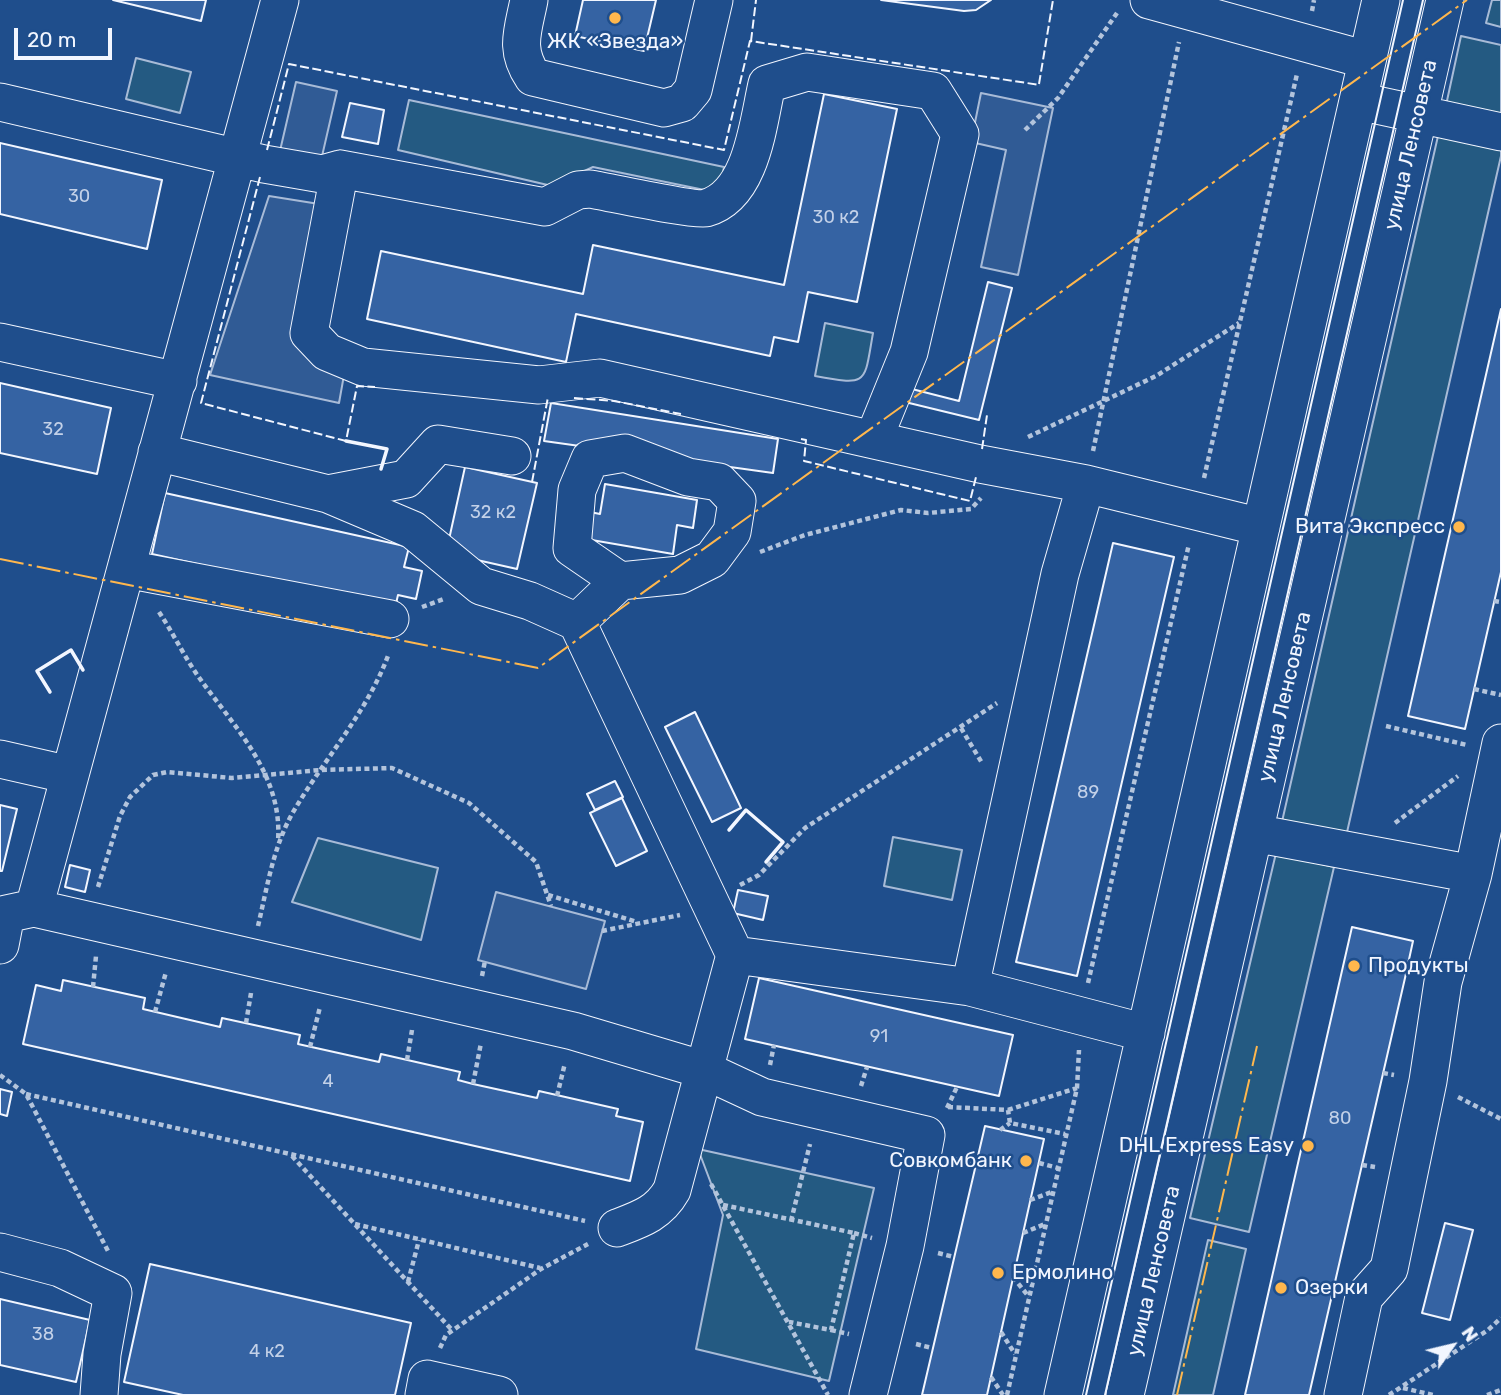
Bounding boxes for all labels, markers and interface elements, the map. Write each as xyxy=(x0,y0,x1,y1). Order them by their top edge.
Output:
marker: ЖК «Звезда» xyxy=(607,10,623,26)
scale bar xyxy=(18,14,116,58)
text: 20 m xyxy=(27,27,76,52)
place label: ЖК «Звезда» xyxy=(547,29,683,55)
street label: улица Ленсовета xyxy=(1379,57,1443,233)
house number: 30 xyxy=(68,186,90,208)
house number: 30 к2 xyxy=(813,207,859,229)
house number: 32 xyxy=(42,419,64,441)
house number: 32 к2 xyxy=(470,502,516,524)
place label: Вита Экспресс xyxy=(1295,514,1445,540)
marker: Вита Экспресс xyxy=(1451,519,1467,535)
street label: улица Ленсовета xyxy=(1253,609,1317,785)
house number: 89 xyxy=(1077,782,1099,804)
place label: Продукты xyxy=(1368,953,1469,979)
marker: Продукты xyxy=(1346,958,1362,974)
house number: 91 xyxy=(870,1026,888,1048)
house number: 4 xyxy=(322,1071,334,1093)
house number: 80 xyxy=(1329,1108,1351,1130)
place label: DHL Express Easy xyxy=(1119,1133,1294,1159)
marker: DHL Express Easy xyxy=(1300,1138,1316,1154)
place label: Совкомбанк xyxy=(889,1148,1012,1174)
marker: Совкомбанк xyxy=(1018,1153,1034,1169)
street label: улица Ленсовета xyxy=(1122,1183,1186,1359)
place label: Ермолино xyxy=(1012,1260,1113,1286)
marker: Ермолино xyxy=(990,1265,1006,1281)
place label: Озерки xyxy=(1295,1275,1368,1301)
marker: Озерки xyxy=(1273,1280,1289,1296)
north arrow xyxy=(1417,1311,1487,1381)
text: N xyxy=(1456,1322,1483,1346)
house number: 38 xyxy=(32,1324,54,1346)
house number: 4 к2 xyxy=(249,1341,285,1363)

